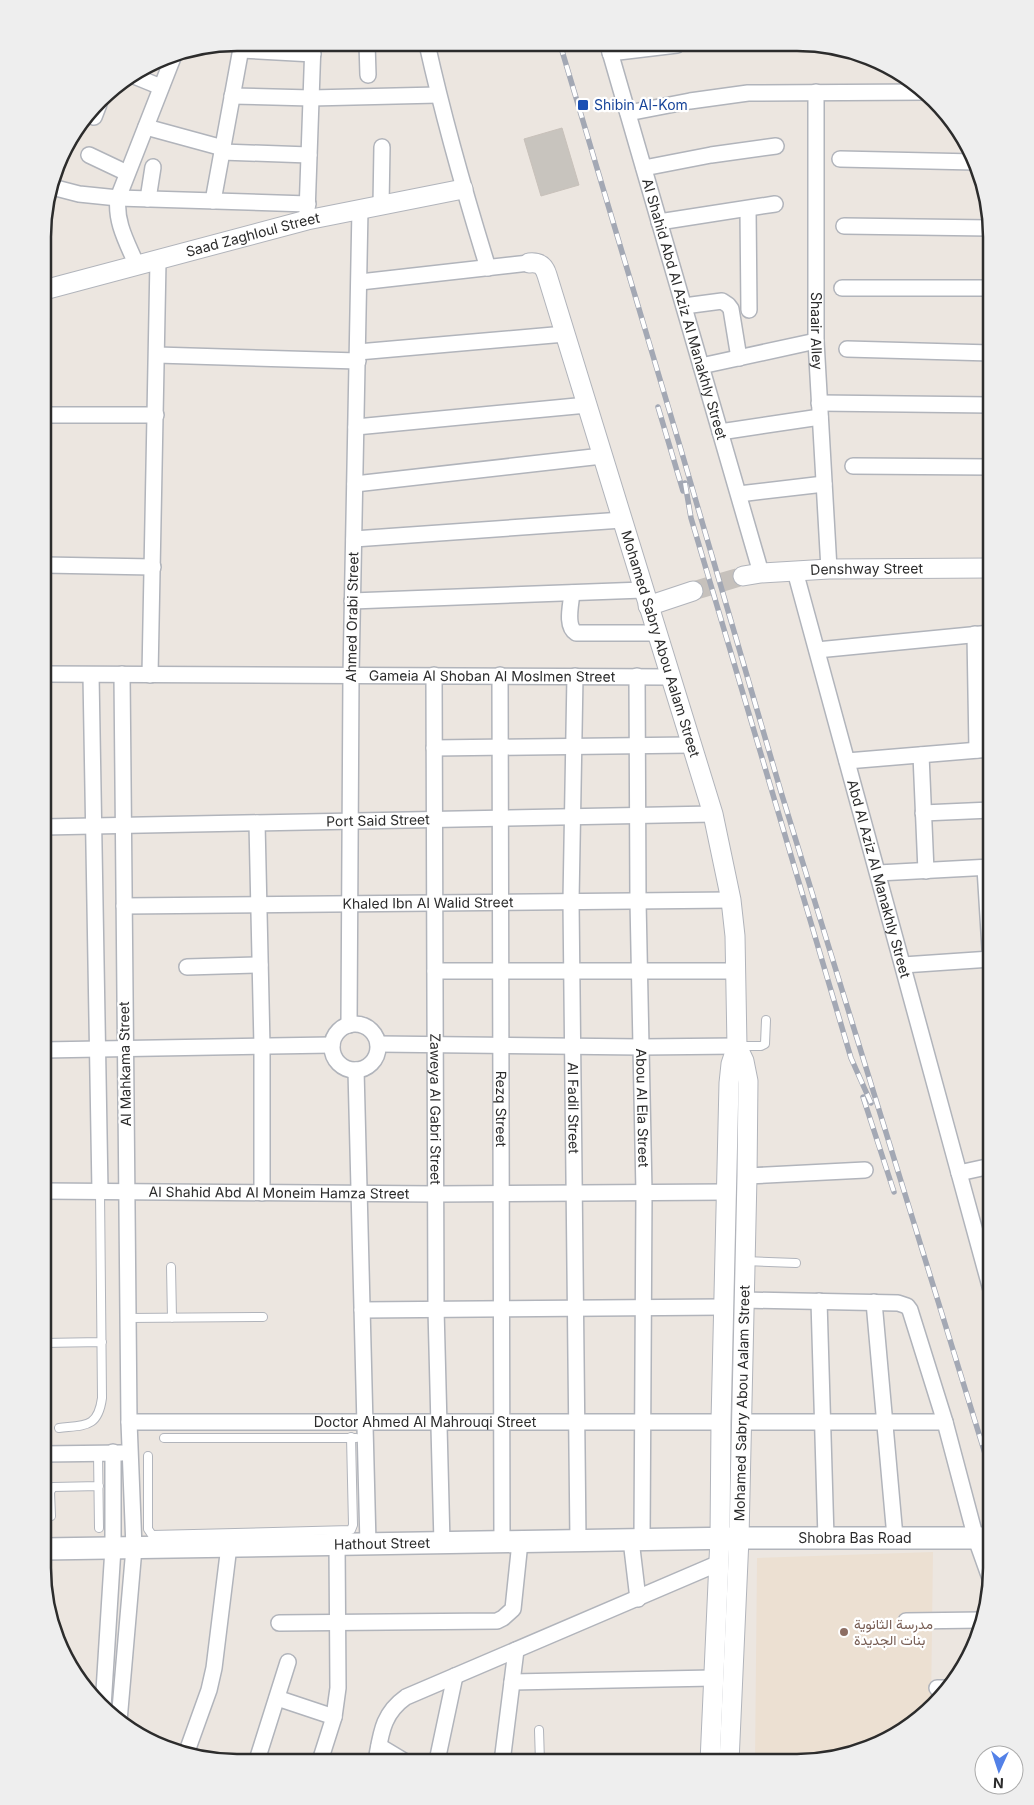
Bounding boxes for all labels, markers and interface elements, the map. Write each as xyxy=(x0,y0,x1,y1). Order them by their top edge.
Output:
place label: Shibin Al-Kom xyxy=(594,96,688,113)
marker: Shibin Al-Kom xyxy=(576,98,590,112)
street label: Al Shahid Abd Al Aziz Al Manakhly Street xyxy=(639,176,731,442)
street label: Saad Zaghloul Street xyxy=(184,209,321,260)
street label: Shaair Alley xyxy=(808,292,827,370)
street label: Mohamed Sabry Abou Aalam Street xyxy=(618,528,704,759)
street label: Ahmed Orabi Street xyxy=(342,551,361,682)
street label: Denshway Street xyxy=(810,559,923,578)
street label: Gameia Al Shoban Al Moslmen Street xyxy=(369,667,616,685)
street label: Abd Al Aziz Al Manakhly Street xyxy=(844,778,915,980)
street label: Port Said Street xyxy=(326,810,430,830)
street label: Khaled Ibn Al Walid Street xyxy=(342,893,514,912)
street label: Al Mahkama Street xyxy=(115,1001,134,1127)
street label: Zaweya Al Gabri Street xyxy=(427,1033,445,1185)
street label: Abou Al Ela Street xyxy=(633,1048,653,1168)
street label: Al Fadil Street xyxy=(565,1062,583,1154)
street label: Rezq Street xyxy=(493,1071,510,1148)
street label: Al Shahid Abd Al Moneim Hamza Street xyxy=(149,1183,410,1202)
street label: Mohamed Sabry Abou Aalam Street xyxy=(730,1284,753,1522)
street label: Doctor Ahmed Al Mahrouqi Street xyxy=(314,1413,537,1430)
street label: Shobra Bas Road xyxy=(798,1529,912,1546)
street label: Hathout Street xyxy=(334,1534,430,1552)
place label: مدرسة الثانوية بنات الجديدة xyxy=(854,1615,933,1649)
marker: مدرسة الثانوية بنات الجديدة xyxy=(838,1626,850,1638)
north arrow xyxy=(974,1745,1024,1795)
text: N xyxy=(993,1775,1004,1792)

